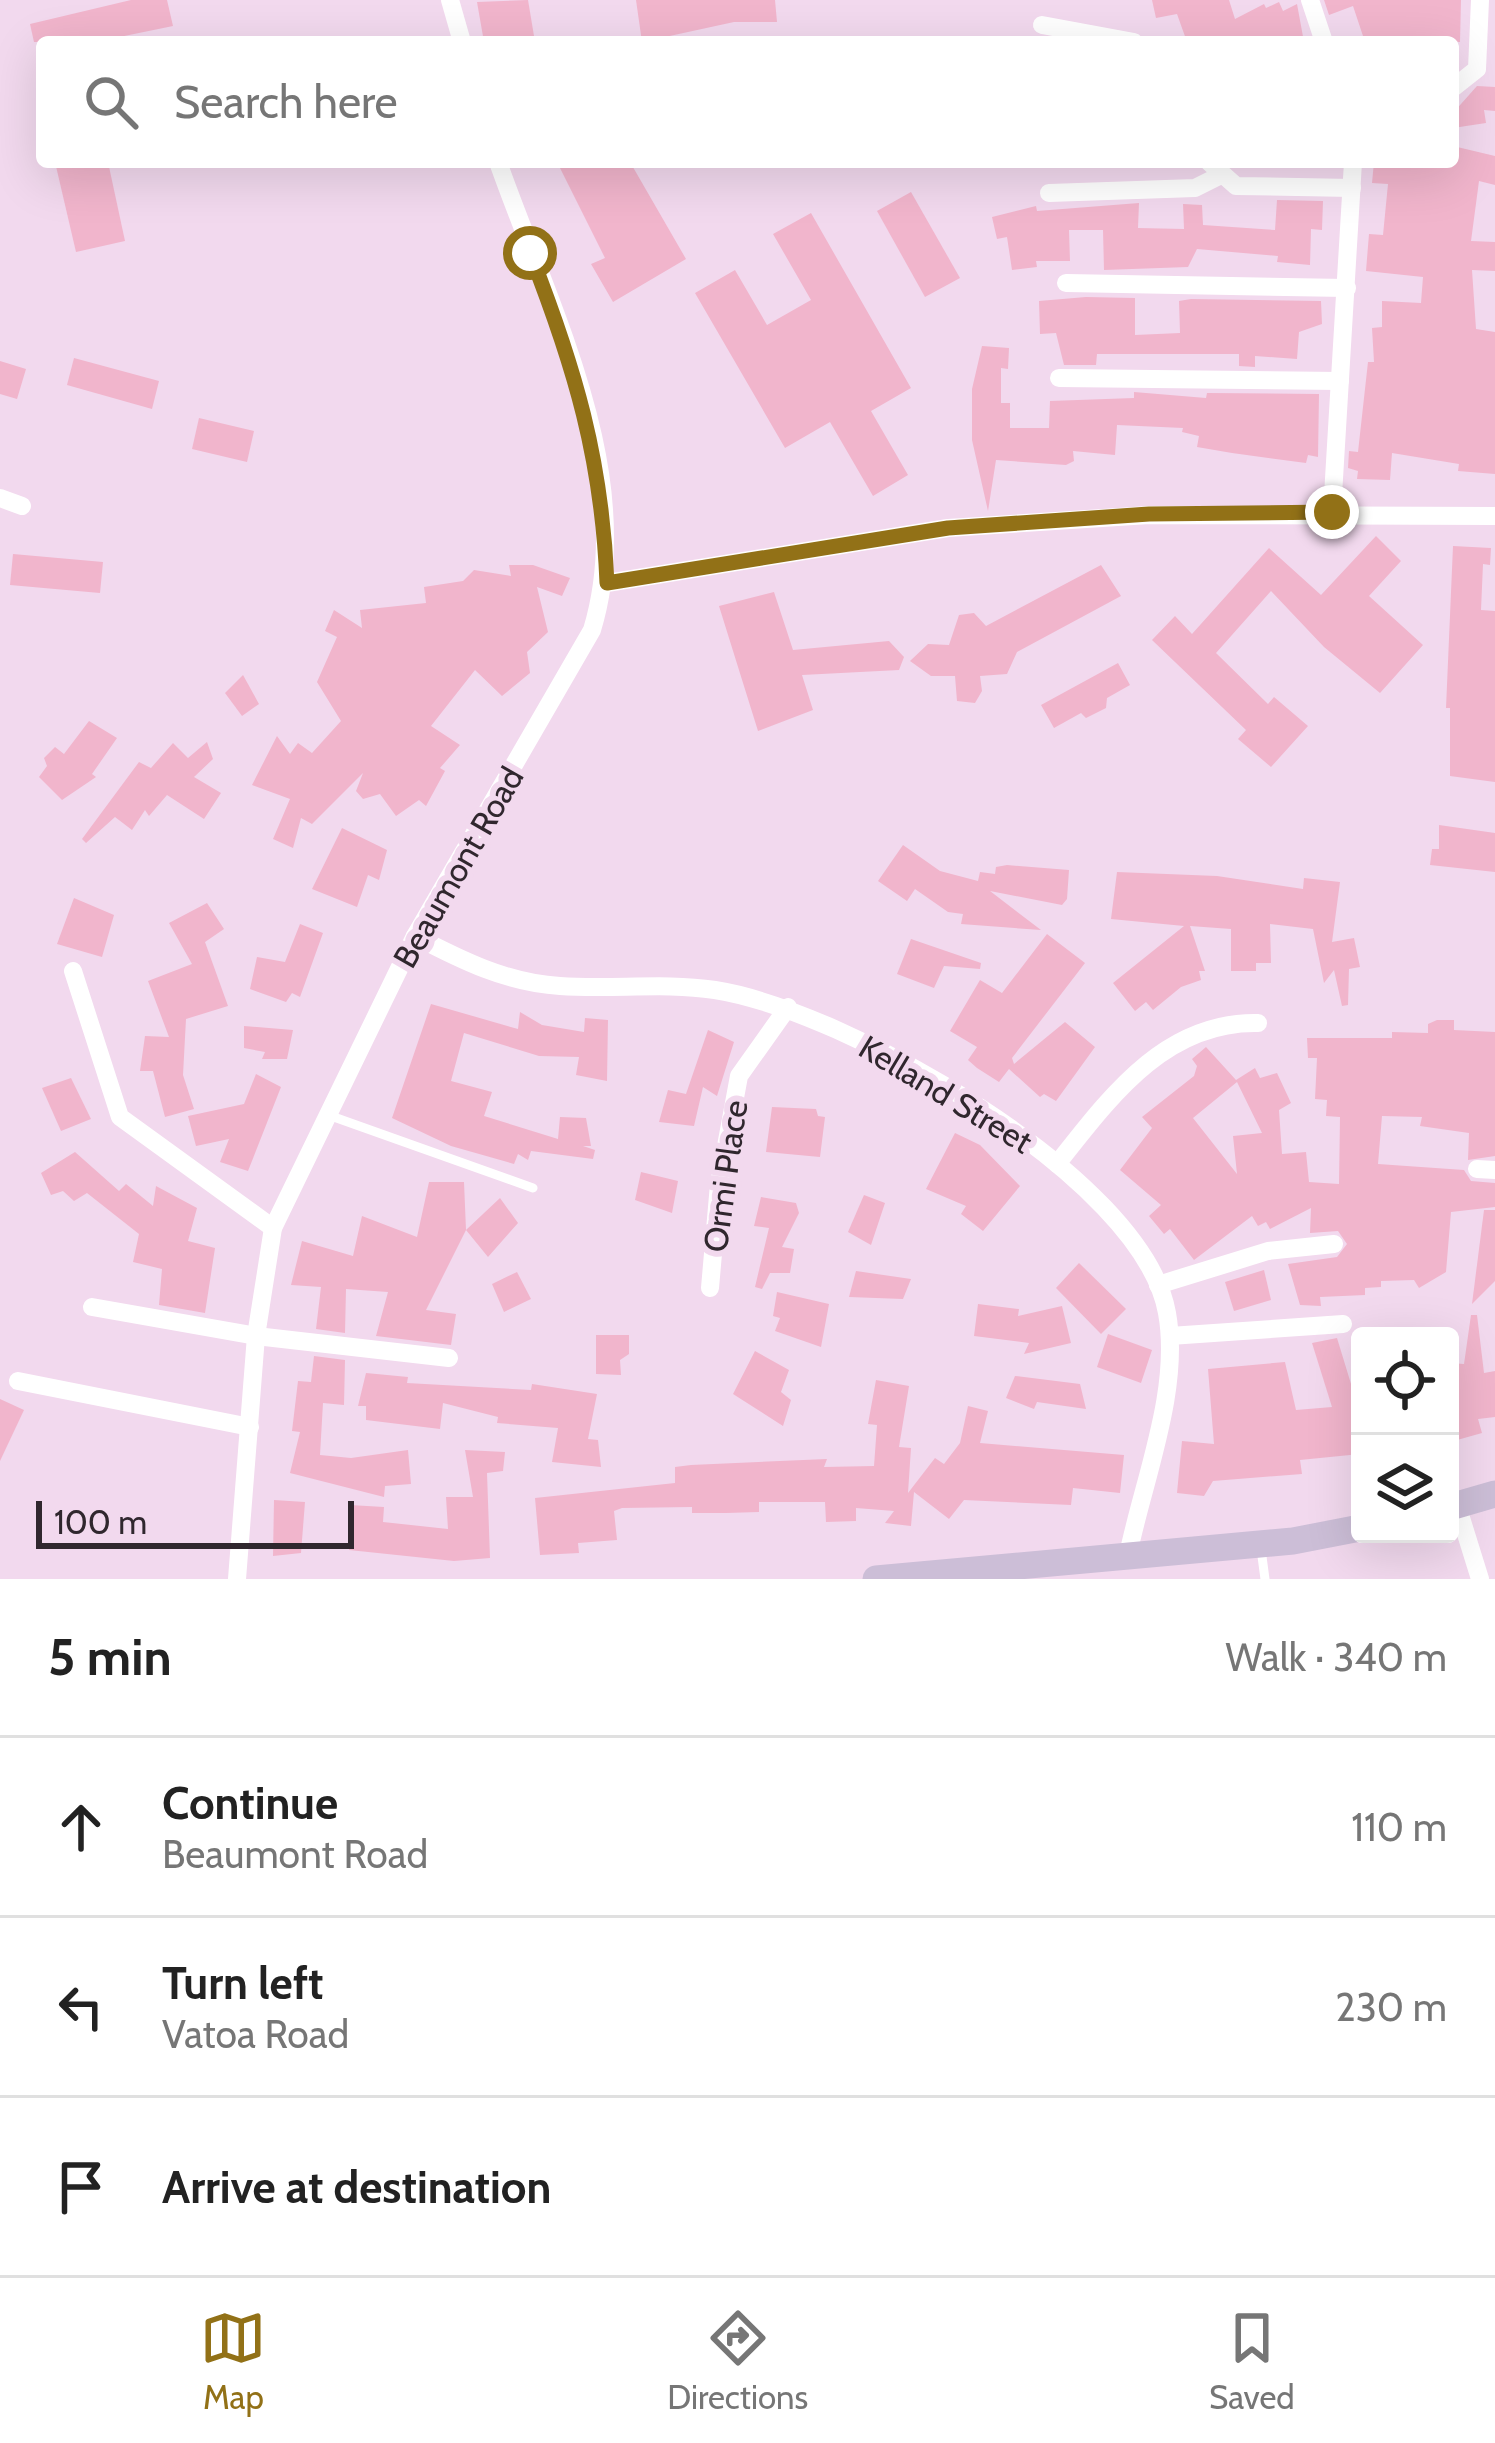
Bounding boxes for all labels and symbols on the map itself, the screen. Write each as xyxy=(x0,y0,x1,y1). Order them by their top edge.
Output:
route start xyxy=(503,226,557,280)
route end xyxy=(1305,485,1359,539)
street label: Beaumont Road xyxy=(384,760,532,974)
street label: Kelland Street xyxy=(852,1027,1040,1161)
street label: Ormi Place xyxy=(695,1097,755,1255)
scale bar xyxy=(36,1495,354,1548)

